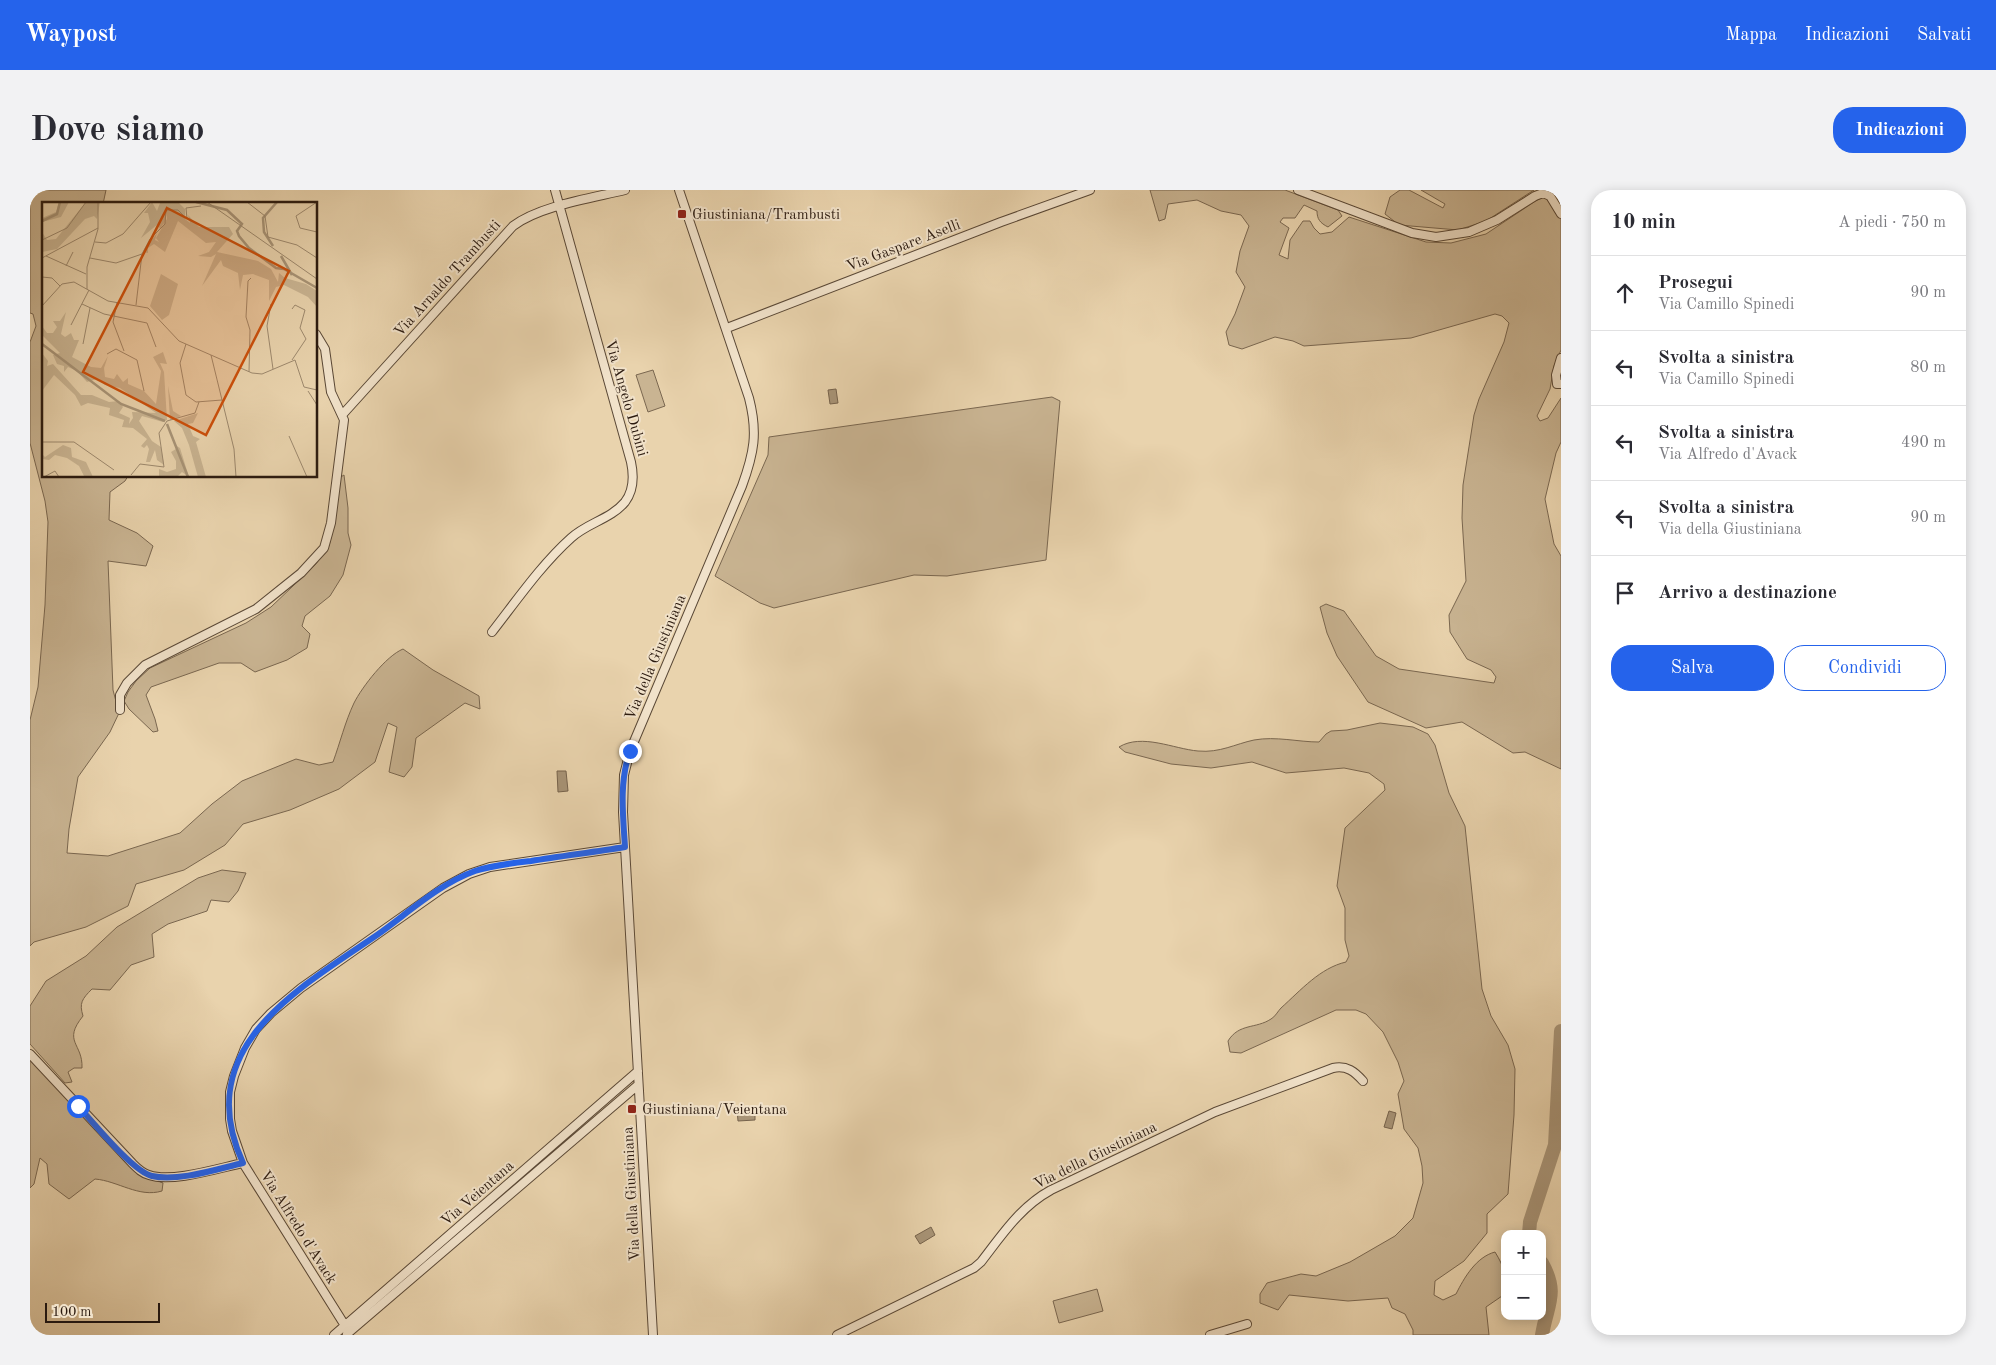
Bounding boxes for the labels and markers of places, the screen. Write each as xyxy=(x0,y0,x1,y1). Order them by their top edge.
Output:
marker: Giustiniana/Trambusti xyxy=(676,208,688,220)
place label: Giustiniana/Trambusti xyxy=(692,208,840,223)
marker: Giustiniana/Veientana xyxy=(626,1103,638,1115)
place label: Giustiniana/Veientana xyxy=(642,1103,787,1118)

